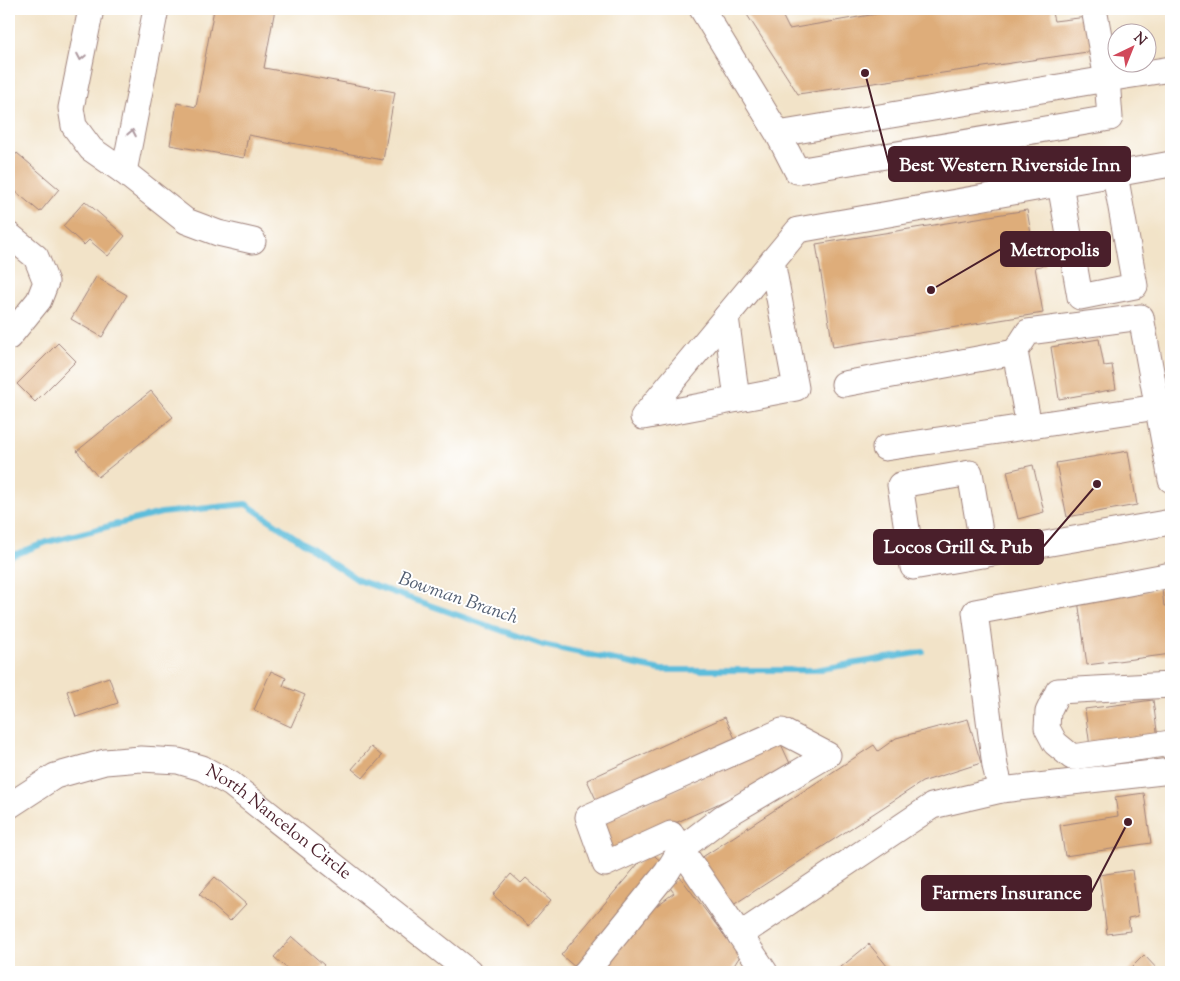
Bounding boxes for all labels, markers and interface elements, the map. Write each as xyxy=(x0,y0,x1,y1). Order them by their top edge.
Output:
north arrow xyxy=(1108,22,1158,72)
text: N xyxy=(1129,29,1150,51)
one-way arrow xyxy=(76,52,87,61)
one-way arrow xyxy=(126,128,136,137)
callout: Best Western Riverside Inn xyxy=(889,147,1130,181)
text: Best Western Riverside Inn xyxy=(899,153,1121,180)
callout: Metropolis xyxy=(1001,232,1110,266)
text: Metropolis xyxy=(1011,238,1100,265)
callout: Locos Grill & Pub xyxy=(874,530,1043,564)
text: Locos Grill & Pub xyxy=(884,535,1033,562)
water label: Bowman Branch xyxy=(395,566,522,632)
street label: North Nancelon Circle xyxy=(200,759,356,887)
callout: Farmers Insurance xyxy=(922,876,1091,910)
text: Farmers Insurance xyxy=(932,881,1082,908)

